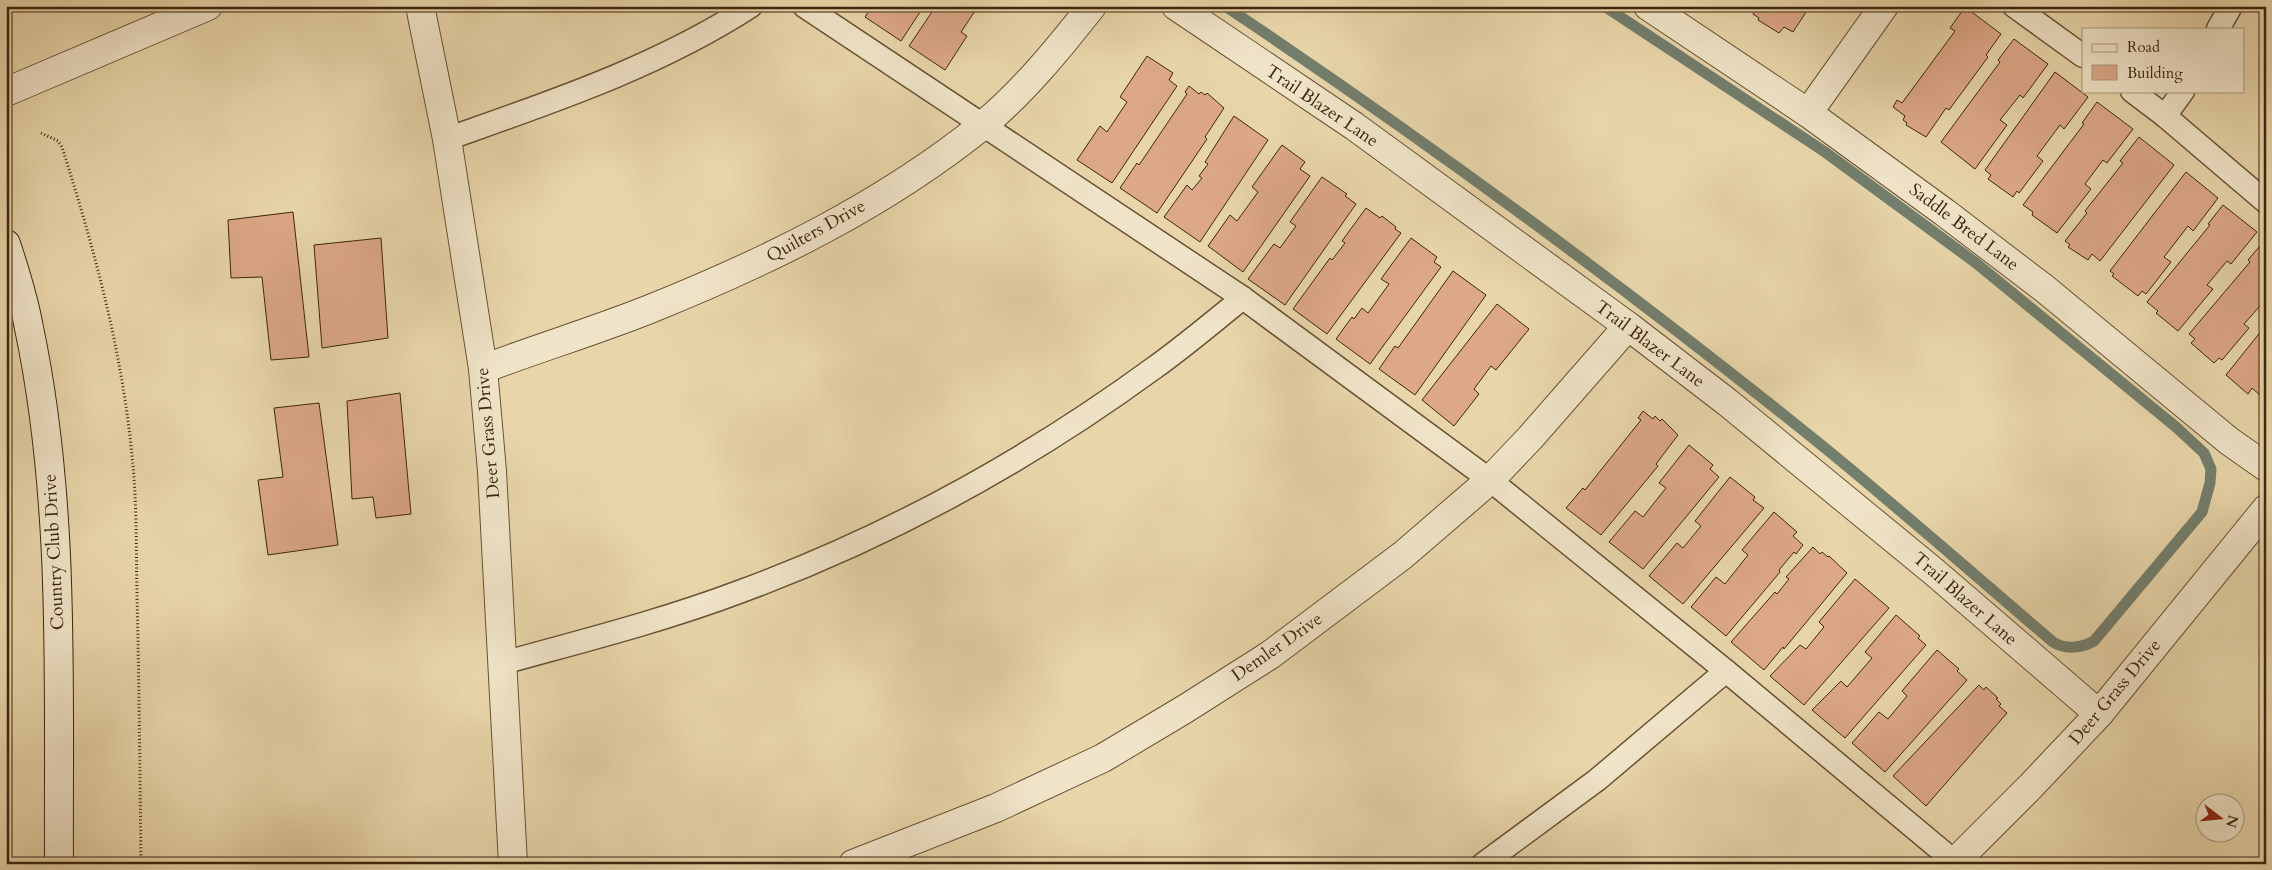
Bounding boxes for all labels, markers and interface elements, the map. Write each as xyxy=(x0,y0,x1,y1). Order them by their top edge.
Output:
legend xyxy=(2082,28,2244,92)
text: Road xyxy=(2127,37,2160,57)
street label: Trail Blazer Lane xyxy=(1261,59,1383,153)
text: Building xyxy=(2127,63,2183,83)
street label: Saddle Bred Lane xyxy=(1904,177,2024,277)
street label: Quilters Drive xyxy=(762,193,870,269)
street label: Trail Blazer Lane xyxy=(1590,295,1710,393)
street label: Deer Grass Drive xyxy=(470,366,506,500)
street label: Country Club Drive xyxy=(37,473,71,631)
street label: Trail Blazer Lane xyxy=(1907,546,2023,652)
street label: Demler Drive xyxy=(1227,606,1327,688)
street label: Deer Grass Drive xyxy=(2063,634,2167,750)
north arrow xyxy=(2194,792,2244,842)
text: N xyxy=(2221,813,2243,830)

